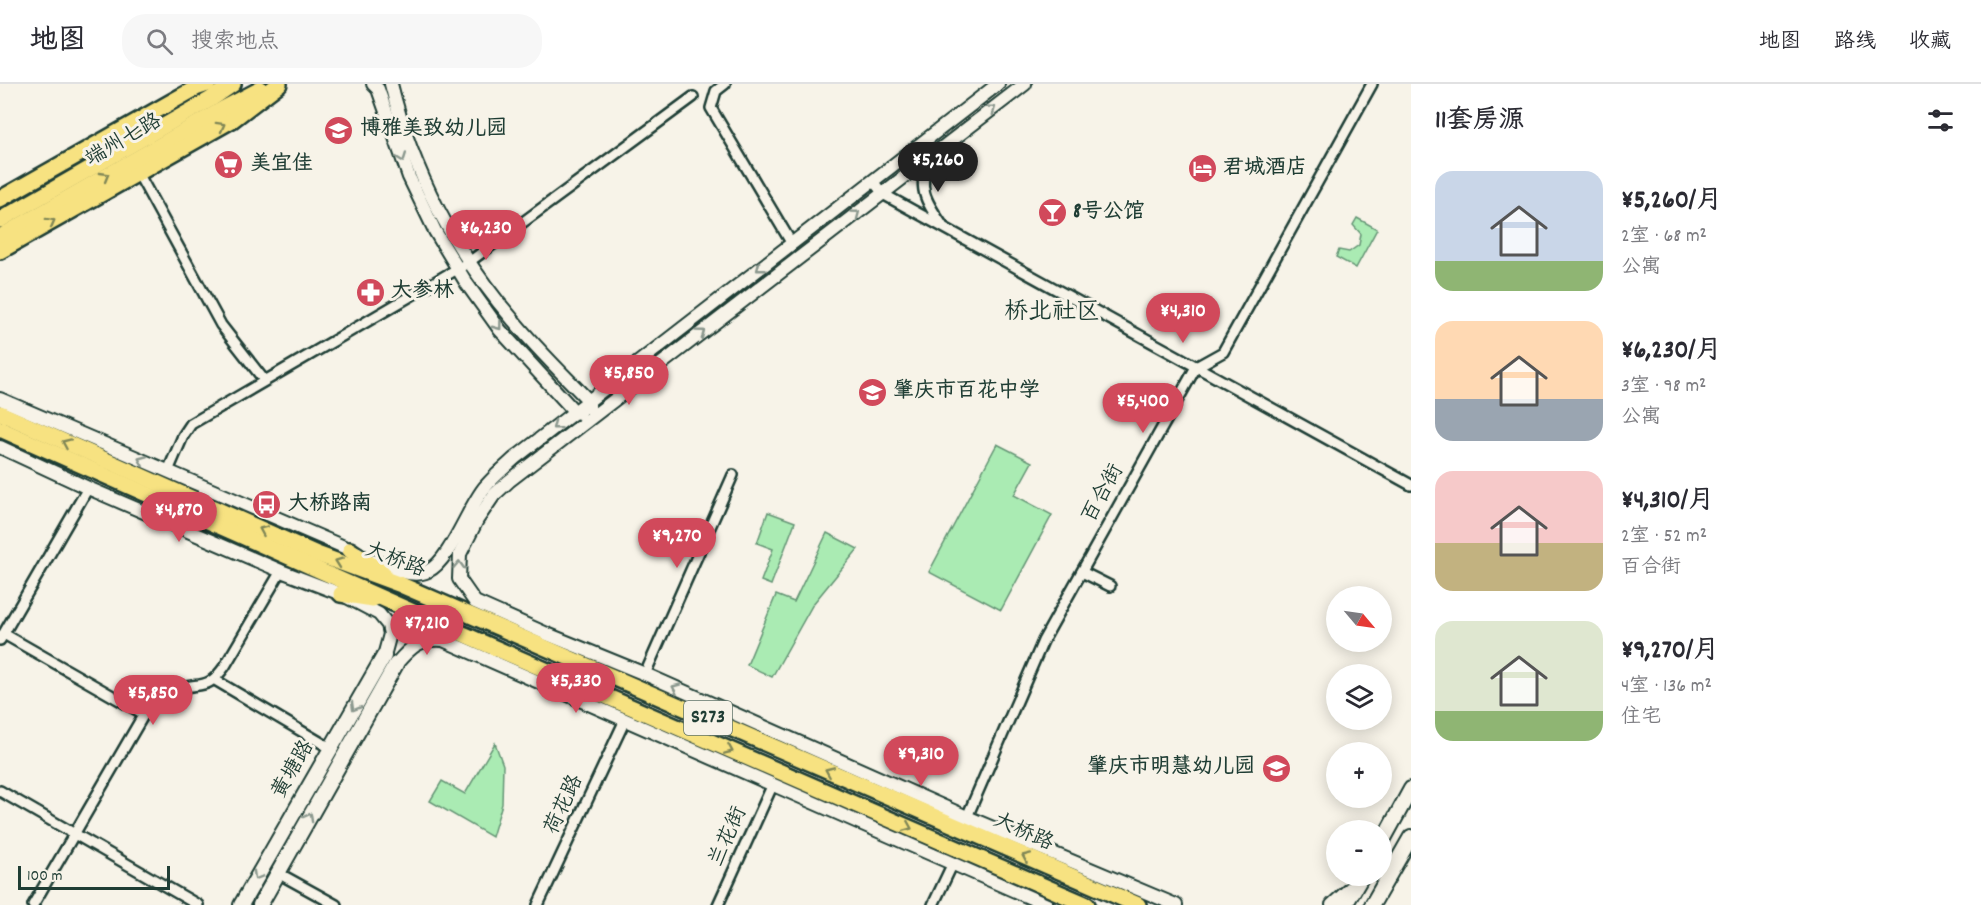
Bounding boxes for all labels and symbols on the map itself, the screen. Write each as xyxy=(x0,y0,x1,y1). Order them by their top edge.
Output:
one-way arrow xyxy=(986,106,997,117)
street label: 端州七路 xyxy=(80,107,168,175)
school or university icon: 博雅美致幼儿园 xyxy=(323,114,355,146)
place label: 博雅美致幼儿园 xyxy=(360,115,507,145)
one-way arrow xyxy=(215,122,225,134)
pin: ¥5,260 xyxy=(889,142,987,193)
supermarket icon: 美宜佳 xyxy=(213,149,245,181)
place label: 美宜佳 xyxy=(250,150,313,180)
one-way arrow xyxy=(394,152,407,163)
hotel icon: 君城酒店 xyxy=(1186,153,1218,185)
place label: 君城酒店 xyxy=(1223,154,1307,184)
one-way arrow xyxy=(99,172,109,183)
bar icon: 8号公馆 xyxy=(1036,197,1068,229)
place label: 8号公馆 xyxy=(1073,198,1144,228)
pin: ¥6,230 xyxy=(437,210,535,261)
one-way arrow xyxy=(849,210,860,221)
one-way arrow xyxy=(45,218,55,229)
one-way arrow xyxy=(756,261,767,272)
pharmacy icon: 大参林 xyxy=(354,276,386,308)
place label: 大参林 xyxy=(391,277,454,307)
pin: ¥4,310 xyxy=(1134,293,1232,344)
district label: 桥北社区 xyxy=(1004,296,1100,330)
one-way arrow xyxy=(491,320,502,331)
one-way arrow xyxy=(694,329,705,340)
pin: ¥5,850 xyxy=(580,355,678,406)
school or university icon: 肇庆市百花中学 xyxy=(856,376,888,408)
place label: 肇庆市百花中学 xyxy=(893,377,1040,407)
pin: ¥5,400 xyxy=(1094,383,1192,434)
one-way arrow xyxy=(552,419,563,430)
one-way arrow xyxy=(61,438,72,450)
one-way arrow xyxy=(137,455,148,467)
street label: 百合街 xyxy=(1076,459,1132,529)
bus stop icon: 大桥路南 xyxy=(251,489,283,521)
place label: 大桥路南 xyxy=(288,490,372,520)
pin: ¥4,870 xyxy=(130,492,228,543)
pin: ¥9,270 xyxy=(628,518,726,569)
one-way arrow xyxy=(259,525,270,537)
street label: 大桥路 xyxy=(360,536,430,586)
one-way arrow xyxy=(334,557,345,569)
one-way arrow xyxy=(453,560,466,569)
north arrow xyxy=(1326,586,1392,652)
pin: ¥7,210 xyxy=(378,605,476,656)
pin: ¥5,330 xyxy=(527,663,625,714)
pin: ¥5,850 xyxy=(104,675,202,726)
one-way arrow xyxy=(672,683,683,695)
one-way arrow xyxy=(350,701,362,711)
road number: S273 xyxy=(684,701,732,735)
street label: 黄塘路 xyxy=(265,735,323,805)
pin: ¥9,310 xyxy=(872,736,970,787)
one-way arrow xyxy=(723,743,734,755)
school or university icon: 肇庆市明慧幼儿园 xyxy=(1260,752,1292,784)
place label: 肇庆市明慧幼儿园 xyxy=(1087,753,1255,783)
one-way arrow xyxy=(825,766,836,778)
street label: 荷花路 xyxy=(538,770,592,840)
street label: 兰花街 xyxy=(702,802,756,872)
street label: 大桥路 xyxy=(988,806,1058,860)
one-way arrow xyxy=(302,813,313,824)
one-way arrow xyxy=(902,820,913,832)
one-way arrow xyxy=(1022,853,1033,865)
scale bar xyxy=(18,863,170,890)
one-way arrow xyxy=(253,870,265,880)

